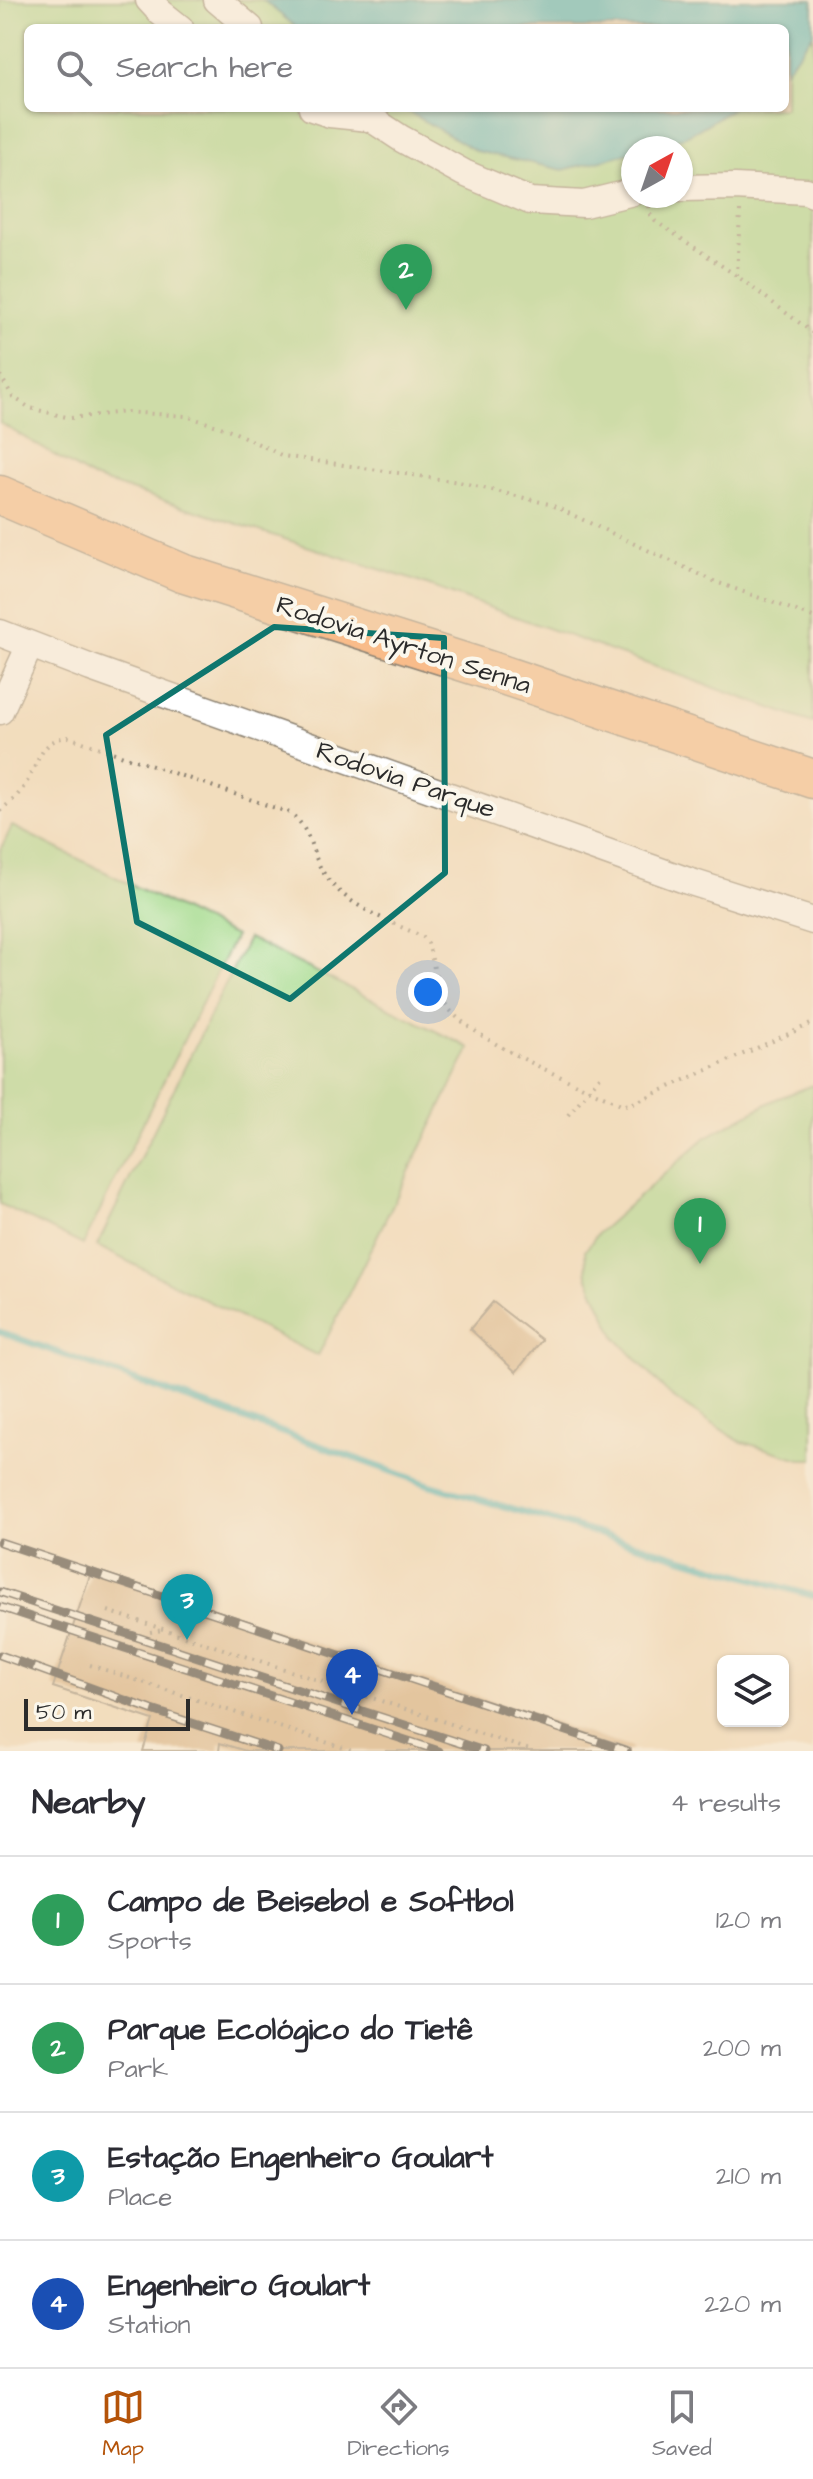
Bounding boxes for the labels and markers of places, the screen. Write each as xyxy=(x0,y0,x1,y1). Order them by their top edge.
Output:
pin: 2 xyxy=(380,244,432,310)
pin: 1 xyxy=(674,1198,726,1264)
pin: 3 xyxy=(161,1574,213,1640)
pin: 4 xyxy=(326,1649,378,1715)

